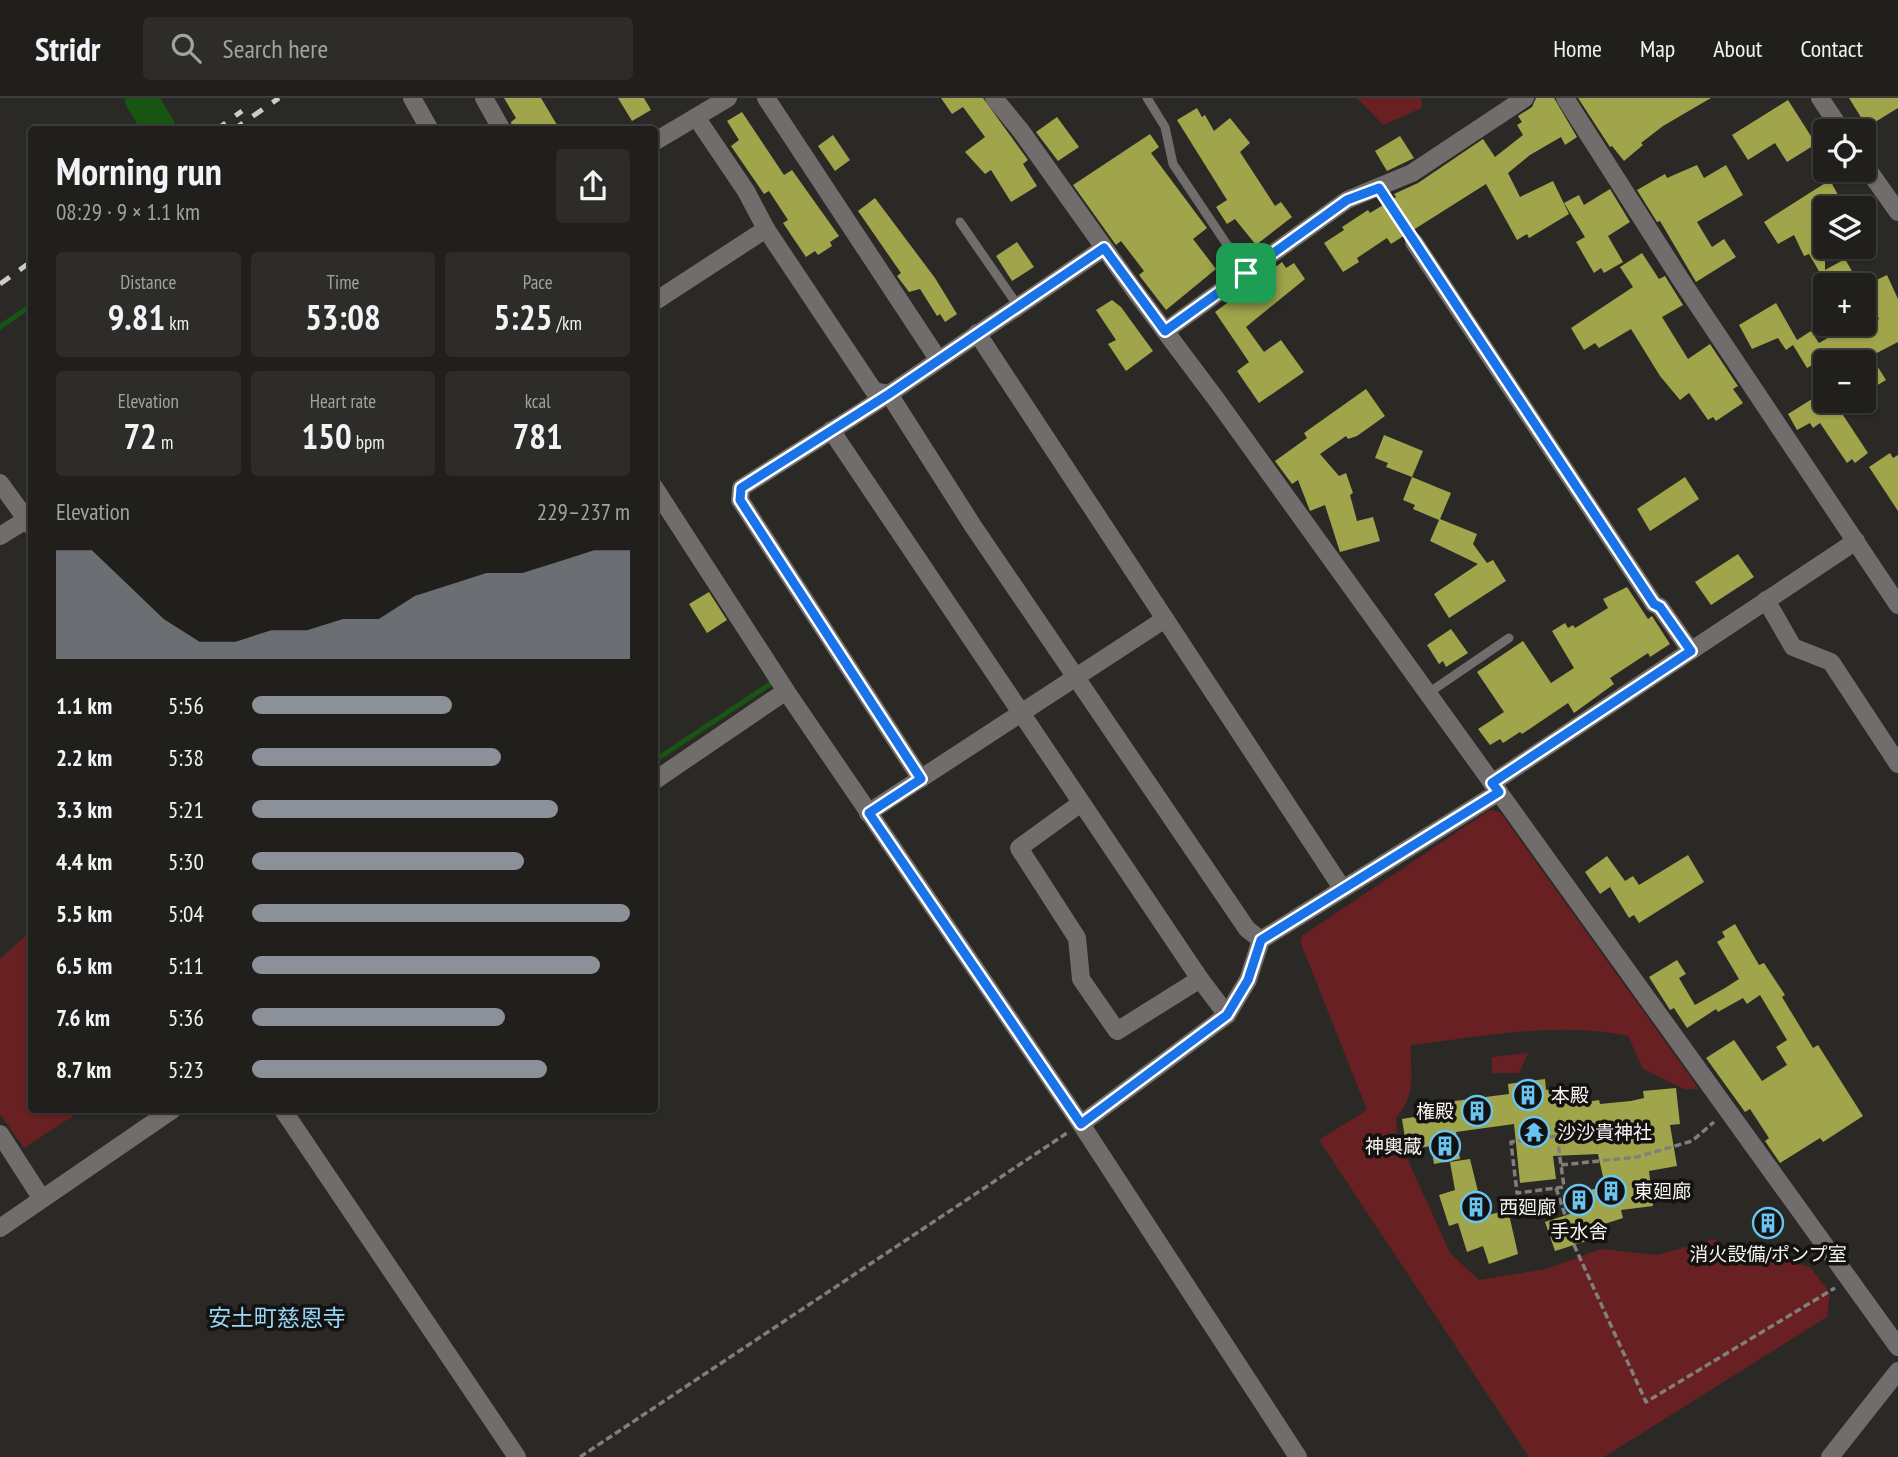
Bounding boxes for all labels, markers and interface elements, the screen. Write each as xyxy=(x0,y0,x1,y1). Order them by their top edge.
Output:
search box xyxy=(143,17,633,80)
text: Stridr xyxy=(35,27,101,70)
icon: search xyxy=(167,29,205,67)
text: Search here xyxy=(223,32,328,65)
text: Home xyxy=(1553,33,1602,64)
text: Map xyxy=(1640,33,1675,64)
text: About xyxy=(1713,33,1762,64)
text: Contact xyxy=(1800,33,1863,64)
map controls xyxy=(1813,119,1876,413)
button: locate xyxy=(1813,119,1876,182)
text: Morning run xyxy=(56,146,222,195)
button: share xyxy=(556,149,630,223)
button: layers xyxy=(1813,196,1876,259)
text: 08:29 · 9 × 1.1 km xyxy=(56,197,200,226)
pin xyxy=(1216,243,1276,303)
icon: arrive xyxy=(1227,254,1265,292)
text: Distance xyxy=(120,270,176,294)
text: Time xyxy=(327,270,359,294)
text: Pace xyxy=(523,270,553,294)
button: + xyxy=(1813,273,1876,336)
text: 9.81 xyxy=(108,294,165,340)
text: 53:08 xyxy=(305,294,381,340)
text: 5:25 xyxy=(493,294,552,340)
text: km xyxy=(165,311,189,335)
text: /km xyxy=(552,311,582,335)
button: − xyxy=(1813,350,1876,413)
text: Elevation xyxy=(118,389,179,413)
text: Heart rate xyxy=(310,389,376,413)
text: kcal xyxy=(525,389,551,413)
text: 72 xyxy=(123,413,157,459)
text: 150 xyxy=(301,413,352,459)
text: 781 xyxy=(513,413,563,459)
text: m xyxy=(157,430,173,454)
text: bpm xyxy=(352,430,385,454)
text: Elevation xyxy=(56,497,130,526)
text: 229–237 m xyxy=(537,497,630,526)
text: 1.1 km xyxy=(56,691,112,720)
text: 5:56 xyxy=(168,691,204,720)
text: 2.2 km xyxy=(56,743,112,772)
text: 5:38 xyxy=(168,743,204,772)
text: 3.3 km xyxy=(56,795,112,824)
text: 5:21 xyxy=(168,795,204,824)
text: 4.4 km xyxy=(56,847,112,876)
text: 5:30 xyxy=(168,847,204,876)
text: 5.5 km xyxy=(56,899,112,928)
text: 5:04 xyxy=(168,899,204,928)
text: 6.5 km xyxy=(56,951,112,980)
text: 5:11 xyxy=(168,951,204,980)
text: 7.6 km xyxy=(56,1003,110,1032)
text: 5:36 xyxy=(168,1003,204,1032)
text: 8.7 km xyxy=(56,1055,111,1084)
text: 5:23 xyxy=(168,1055,204,1084)
building icon: 本殿 xyxy=(1511,1078,1545,1112)
place label: 本殿 xyxy=(1551,1083,1589,1107)
building icon: 権殿 xyxy=(1460,1094,1494,1128)
place label: 権殿 xyxy=(1416,1099,1454,1123)
temple icon: 沙沙貴神社 xyxy=(1517,1115,1551,1149)
place label: 沙沙貴神社 xyxy=(1557,1120,1652,1144)
building icon: 神輿蔵 xyxy=(1428,1129,1462,1163)
place label: 神輿蔵 xyxy=(1365,1134,1422,1158)
building icon: 東廻廊 xyxy=(1594,1174,1628,1208)
place label: 東廻廊 xyxy=(1634,1179,1691,1203)
building icon: 手水舎 xyxy=(1562,1183,1596,1217)
building icon: 西廻廊 xyxy=(1459,1190,1493,1224)
place label: 西廻廊 xyxy=(1499,1195,1556,1219)
building icon: 消火設備/ポンプ室 xyxy=(1751,1206,1785,1240)
place label: 手水舎 xyxy=(1550,1219,1608,1243)
place label: 消火設備/ポンプ室 xyxy=(1689,1242,1847,1266)
district label: 安土町慈恩寺 xyxy=(208,1303,346,1332)

